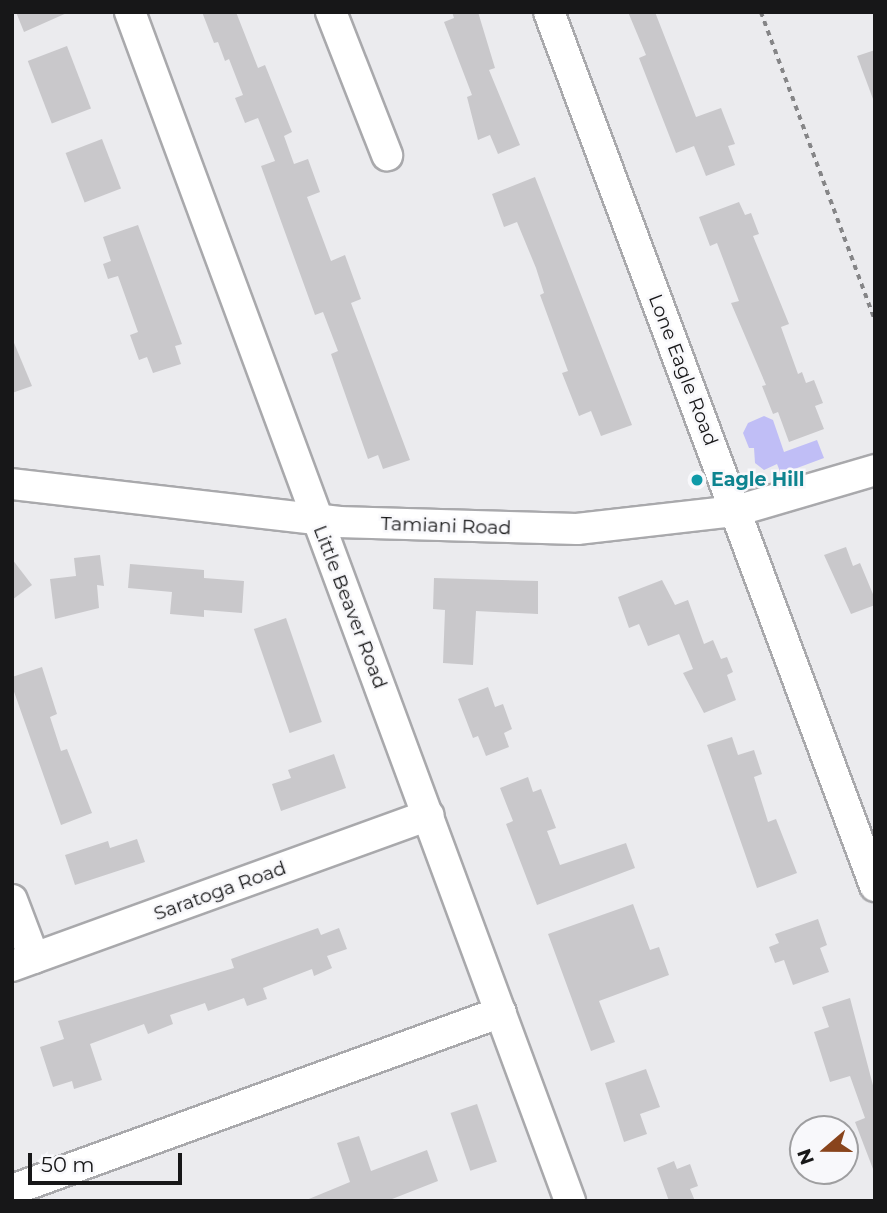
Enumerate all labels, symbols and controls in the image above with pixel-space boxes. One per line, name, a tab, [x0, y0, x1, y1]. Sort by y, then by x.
street label: Lone Eagle Road	[644, 291, 722, 449]
place label: Eagle Hill	[711, 469, 804, 491]
marker: Eagle Hill	[689, 472, 705, 488]
street label: Tamiani Road	[380, 512, 512, 540]
street label: Little Beaver Road	[308, 522, 392, 692]
street label: Saratoga Road	[151, 857, 289, 925]
north arrow	[789, 1115, 859, 1185]
scale bar	[32, 1140, 186, 1184]
text: N	[792, 1146, 819, 1168]
text: 50 m	[41, 1152, 95, 1177]

